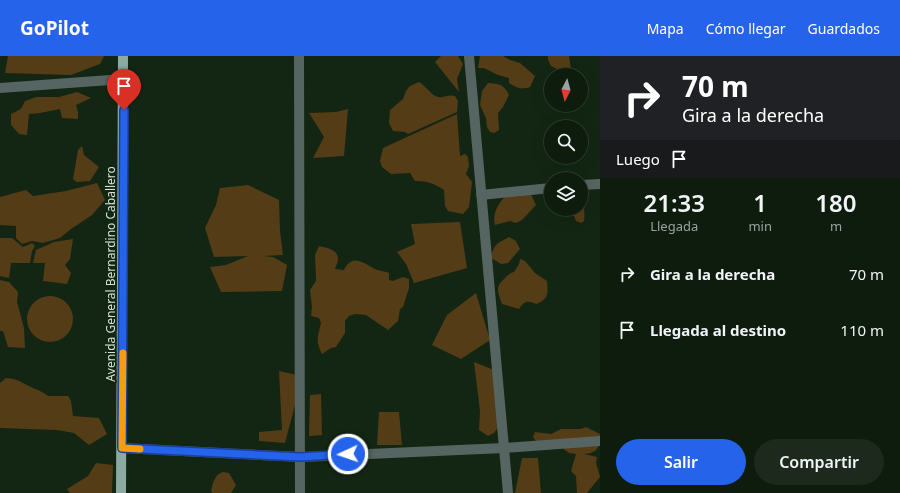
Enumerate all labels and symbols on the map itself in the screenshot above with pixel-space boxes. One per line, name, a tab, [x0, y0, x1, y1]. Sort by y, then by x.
north arrow	[544, 68, 588, 112]
pin	[107, 69, 141, 110]
street label: Avenida General Bernardino Caballero	[102, 166, 119, 382]
position arrow	[327, 433, 369, 475]

